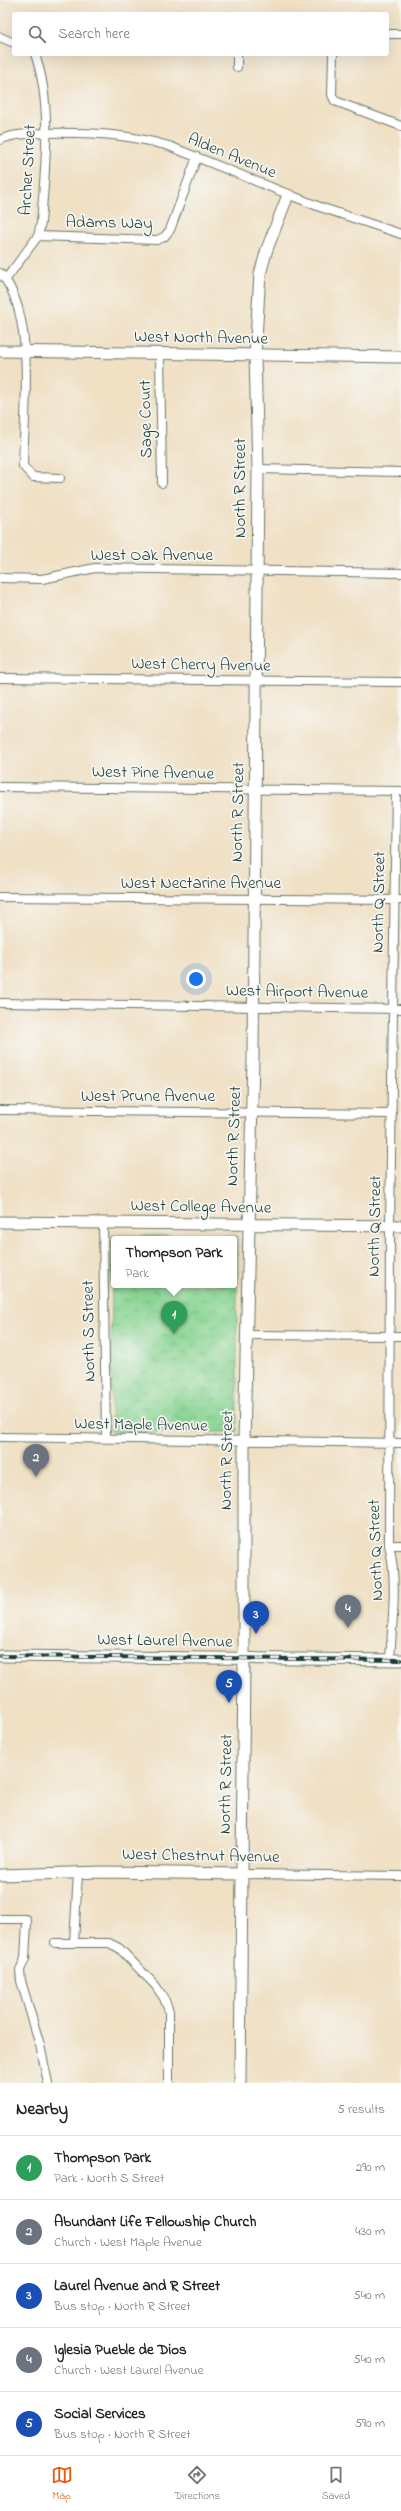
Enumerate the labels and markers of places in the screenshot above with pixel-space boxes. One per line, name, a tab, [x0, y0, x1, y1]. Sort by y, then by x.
pin: 1	[161, 1301, 187, 1334]
pin: 2	[23, 1444, 49, 1477]
pin: 4	[335, 1595, 361, 1628]
pin: 3	[243, 1601, 269, 1634]
pin: 5	[216, 1670, 242, 1703]

